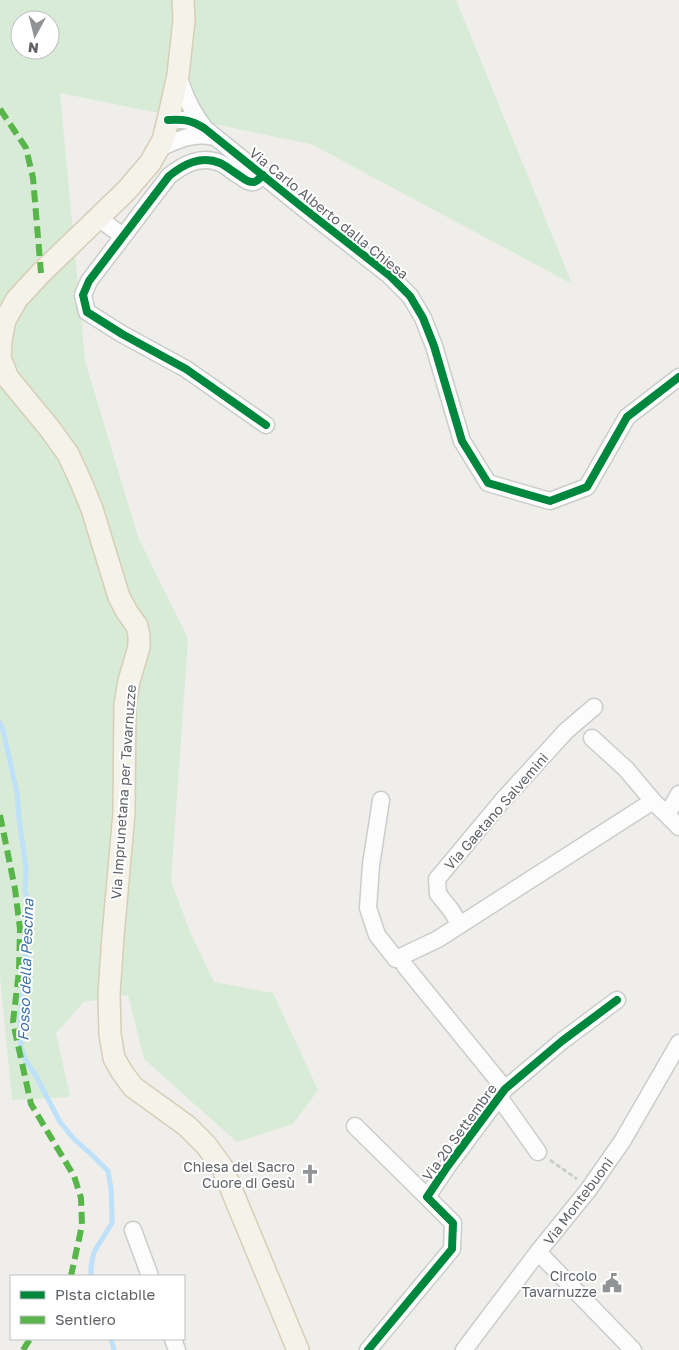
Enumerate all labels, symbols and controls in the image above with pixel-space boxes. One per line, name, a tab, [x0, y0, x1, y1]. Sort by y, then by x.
north arrow	[10, 10, 60, 60]
text: N	[27, 39, 40, 57]
street label: Via Carlo Alberto dalla Chiesa	[246, 144, 412, 282]
street label: Via Imprunetana per Tavarnuzze	[107, 684, 139, 900]
street label: Via Gaetano Salvemini	[440, 749, 552, 873]
water label: Fosso della Pescina	[14, 898, 36, 1041]
street label: Via 20 Settembre	[418, 1080, 500, 1184]
street label: Via Montebuoni	[540, 1154, 616, 1248]
place label: Chiesa del Sacro Cuore di Gesù	[183, 1158, 295, 1191]
church icon: Chiesa del Sacro Cuore di Gesù	[299, 1163, 321, 1185]
place label: Circolo Tavarnuzze	[522, 1267, 597, 1300]
public building icon: Circolo Tavarnuzze	[601, 1272, 623, 1294]
legend	[10, 1275, 185, 1340]
text: Pista ciclabile	[55, 1285, 156, 1303]
text: Sentiero	[55, 1310, 116, 1328]

